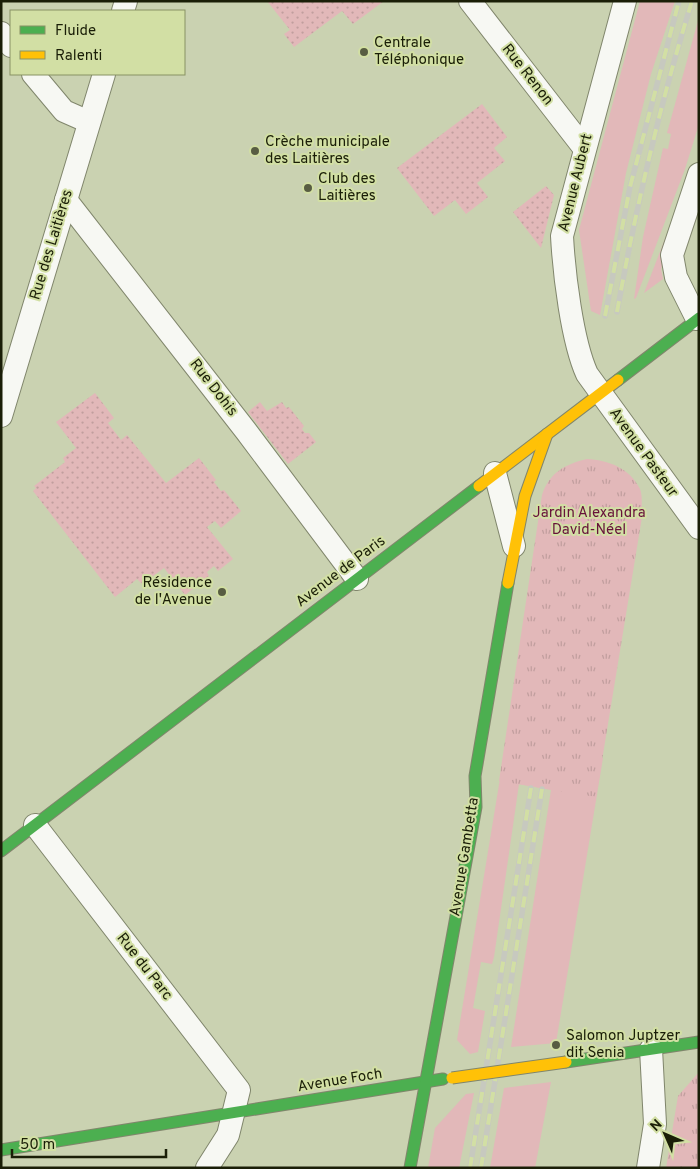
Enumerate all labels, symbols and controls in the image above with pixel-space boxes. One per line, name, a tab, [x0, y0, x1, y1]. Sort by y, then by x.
legend	[10, 10, 185, 75]
text: Fluide	[55, 22, 96, 41]
place label: Centrale Téléphonique	[374, 34, 464, 70]
street label: Rue Renon	[497, 40, 557, 110]
marker: Centrale Téléphonique	[358, 46, 370, 58]
text: Ralenti	[55, 47, 102, 66]
street label: Avenue Aubert	[555, 132, 597, 234]
place label: Crèche municipale des Laitières	[265, 133, 390, 169]
marker: Crèche municipale des Laitières	[249, 145, 261, 157]
place label: Club des Laitières	[318, 170, 376, 206]
marker: Club des Laitières	[302, 182, 314, 194]
street label: Rue des Laitières	[26, 188, 78, 302]
street label: Rue Dohis	[185, 356, 241, 420]
street label: Avenue Pasteur	[604, 405, 682, 501]
park label: Jardin Alexandra David-Néel	[532, 504, 646, 540]
street label: Avenue de Paris	[292, 532, 390, 612]
place label: Résidence de l'Avenue	[135, 574, 212, 610]
marker: Résidence de l'Avenue	[216, 586, 228, 598]
street label: Avenue Gambetta	[446, 796, 484, 918]
street label: Rue du Parc	[112, 930, 176, 1004]
place label: Salomon Juptzer dit Senia	[566, 1027, 681, 1063]
marker: Salomon Juptzer dit Senia	[550, 1039, 562, 1051]
street label: Avenue Foch	[296, 1065, 384, 1097]
north arrow	[640, 1109, 690, 1159]
text: N	[647, 1116, 666, 1135]
scale bar	[12, 1126, 166, 1158]
text: 50 m	[20, 1136, 55, 1155]

